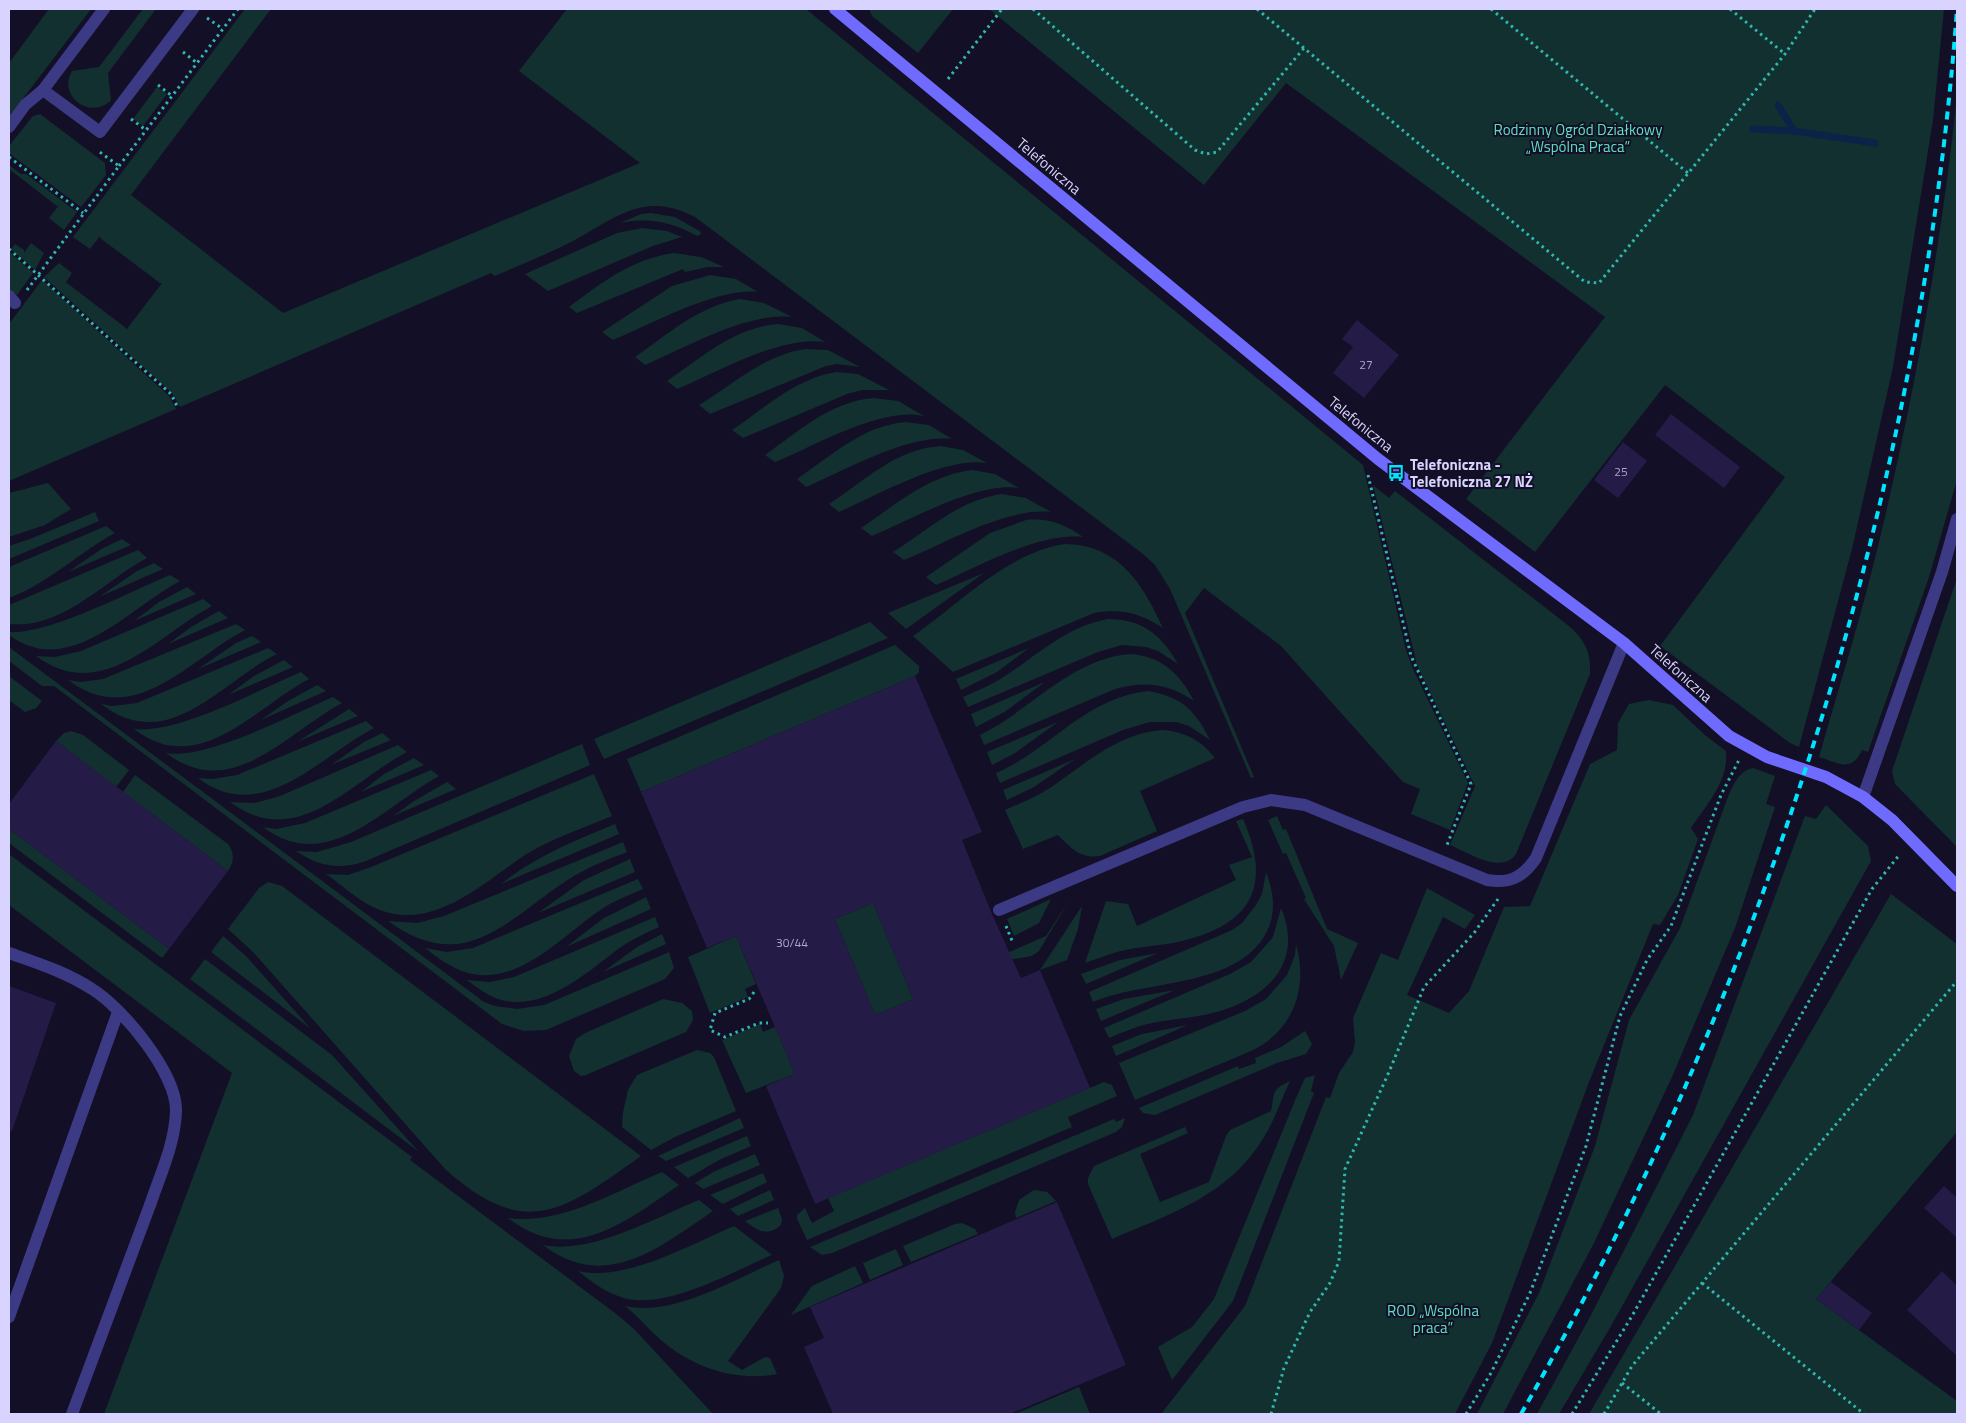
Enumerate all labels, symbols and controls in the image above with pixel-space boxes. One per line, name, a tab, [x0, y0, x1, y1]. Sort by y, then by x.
park label: Rodzinny Ogród Działkowy „Wspólna Praca”	[1494, 118, 1662, 158]
street label: Telefoniczna	[1012, 132, 1087, 200]
house number: 27	[1359, 355, 1373, 374]
street label: Telefoniczna	[1323, 390, 1399, 458]
place label: Telefoniczna - Telefoniczna 27 NŻ	[1410, 453, 1533, 493]
house number: 25	[1614, 462, 1628, 481]
bus stop icon: Telefoniczna - Telefoniczna 27 NŻ	[1386, 463, 1406, 483]
street label: Telefoniczna	[1644, 638, 1718, 708]
house number: 30/44	[776, 933, 808, 952]
park label: ROD „Wspólna praca”	[1387, 1299, 1479, 1339]

